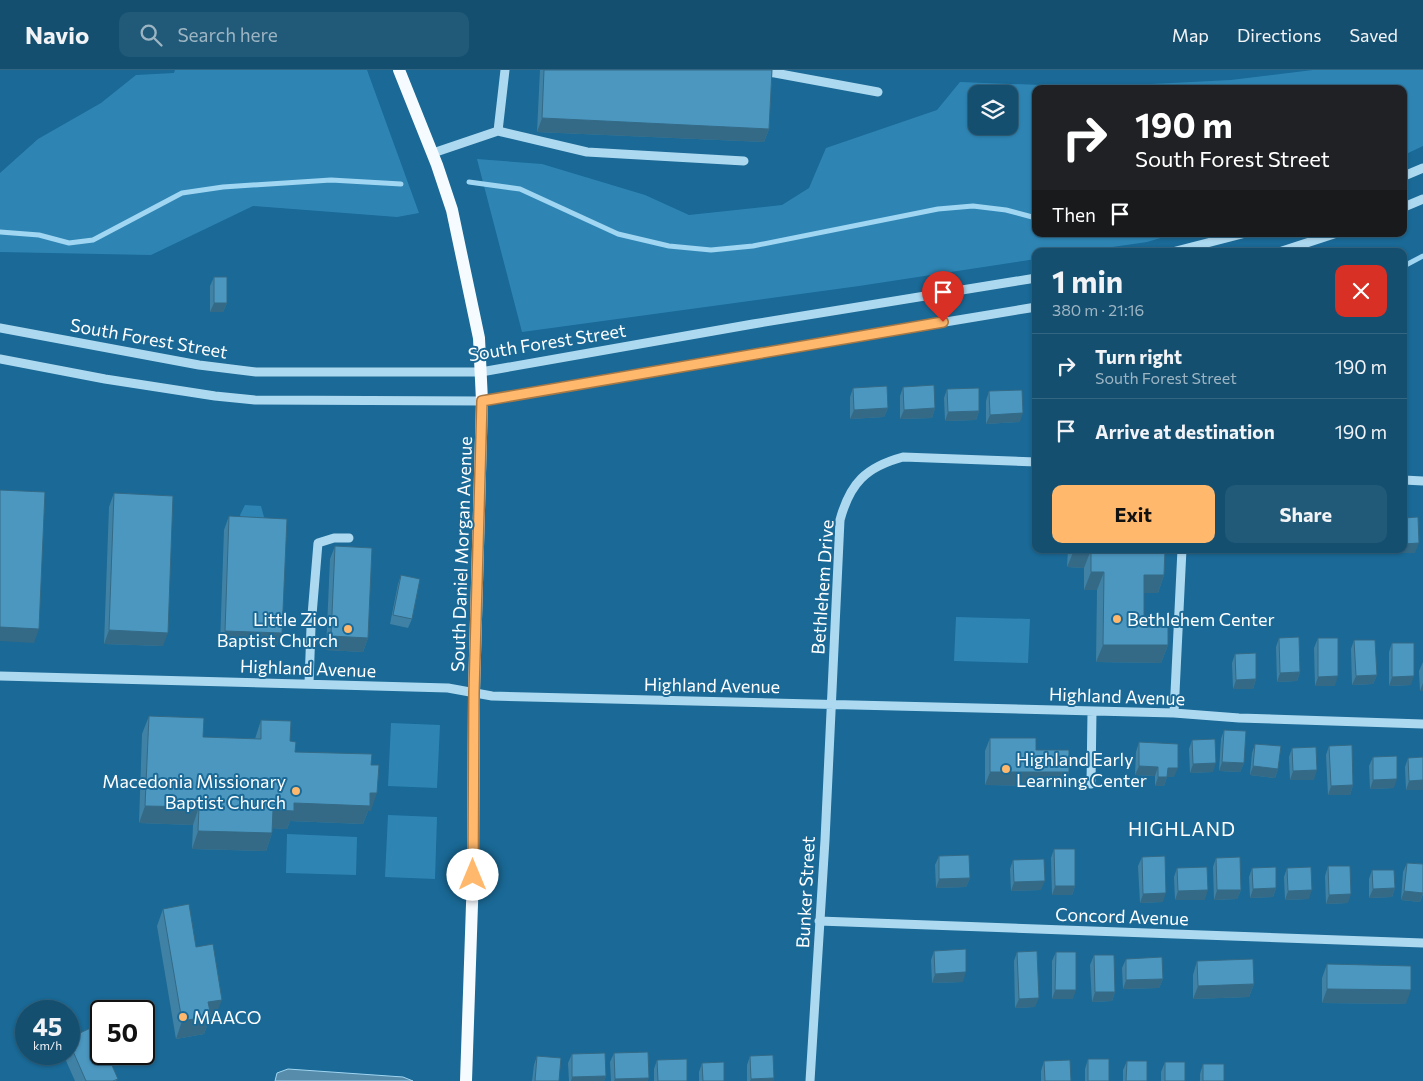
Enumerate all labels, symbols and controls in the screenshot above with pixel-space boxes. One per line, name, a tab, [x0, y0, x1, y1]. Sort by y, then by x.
search box	[119, 12, 469, 57]
text: Navio	[25, 20, 89, 49]
icon: search	[137, 21, 165, 49]
text: Search here	[177, 23, 278, 46]
text: Map	[1172, 24, 1209, 46]
text: Directions	[1237, 24, 1321, 46]
text: Saved	[1349, 24, 1398, 46]
map controls	[968, 85, 1018, 135]
button: layers	[968, 85, 1018, 135]
text: 190 m	[1135, 102, 1233, 145]
icon: right	[1052, 105, 1117, 170]
text: South Forest Street	[1135, 145, 1330, 172]
icon: arrive	[1106, 200, 1134, 228]
text: Then	[1052, 203, 1096, 226]
text: 1 min	[1052, 262, 1123, 299]
button: close	[1335, 265, 1387, 317]
pin	[922, 271, 964, 322]
icon: arrive	[929, 278, 957, 306]
text: 380 m · 21:16	[1052, 300, 1144, 319]
street label: South Forest Street	[69, 313, 229, 363]
street label: South Forest Street	[467, 319, 627, 365]
text: Turn right	[1095, 345, 1182, 368]
icon: right	[1052, 352, 1080, 380]
text: 190 m	[1335, 355, 1387, 378]
text: South Forest Street	[1095, 368, 1237, 387]
icon: arrive	[1052, 417, 1080, 445]
text: Arrive at destination	[1095, 420, 1275, 443]
text: 190 m	[1335, 420, 1387, 443]
street label: South Daniel Morgan Avenue	[446, 436, 476, 672]
button: Exit	[1052, 485, 1215, 543]
button: Share	[1225, 485, 1387, 543]
street label: Bethlehem Drive	[806, 519, 838, 655]
place label: Little Zion Baptist Church	[217, 608, 338, 651]
place label: Bethlehem Center	[1127, 608, 1275, 630]
marker: Bethlehem Center	[1111, 613, 1123, 625]
marker: Little Zion Baptist Church	[342, 623, 354, 635]
street label: Highland Avenue	[239, 655, 377, 681]
street label: Highland Avenue	[644, 673, 780, 697]
street label: Highland Avenue	[1048, 683, 1186, 709]
place label: Highland Early Learning Center	[1016, 748, 1147, 791]
marker: Highland Early Learning Center	[1000, 763, 1012, 775]
place label: Macedonia Missionary Baptist Church	[102, 770, 286, 813]
marker: Macedonia Missionary Baptist Church	[290, 785, 302, 797]
district label: HIGHLAND	[1128, 817, 1236, 840]
street label: Bunker Street	[791, 835, 819, 949]
position arrow	[446, 848, 498, 900]
street label: Concord Avenue	[1055, 903, 1189, 929]
speed limit sign: 50	[90, 1000, 155, 1065]
place label: MAACO	[193, 1006, 262, 1028]
text: 45	[33, 1011, 62, 1041]
marker: MAACO	[177, 1011, 189, 1023]
text: km/h	[33, 1038, 62, 1052]

